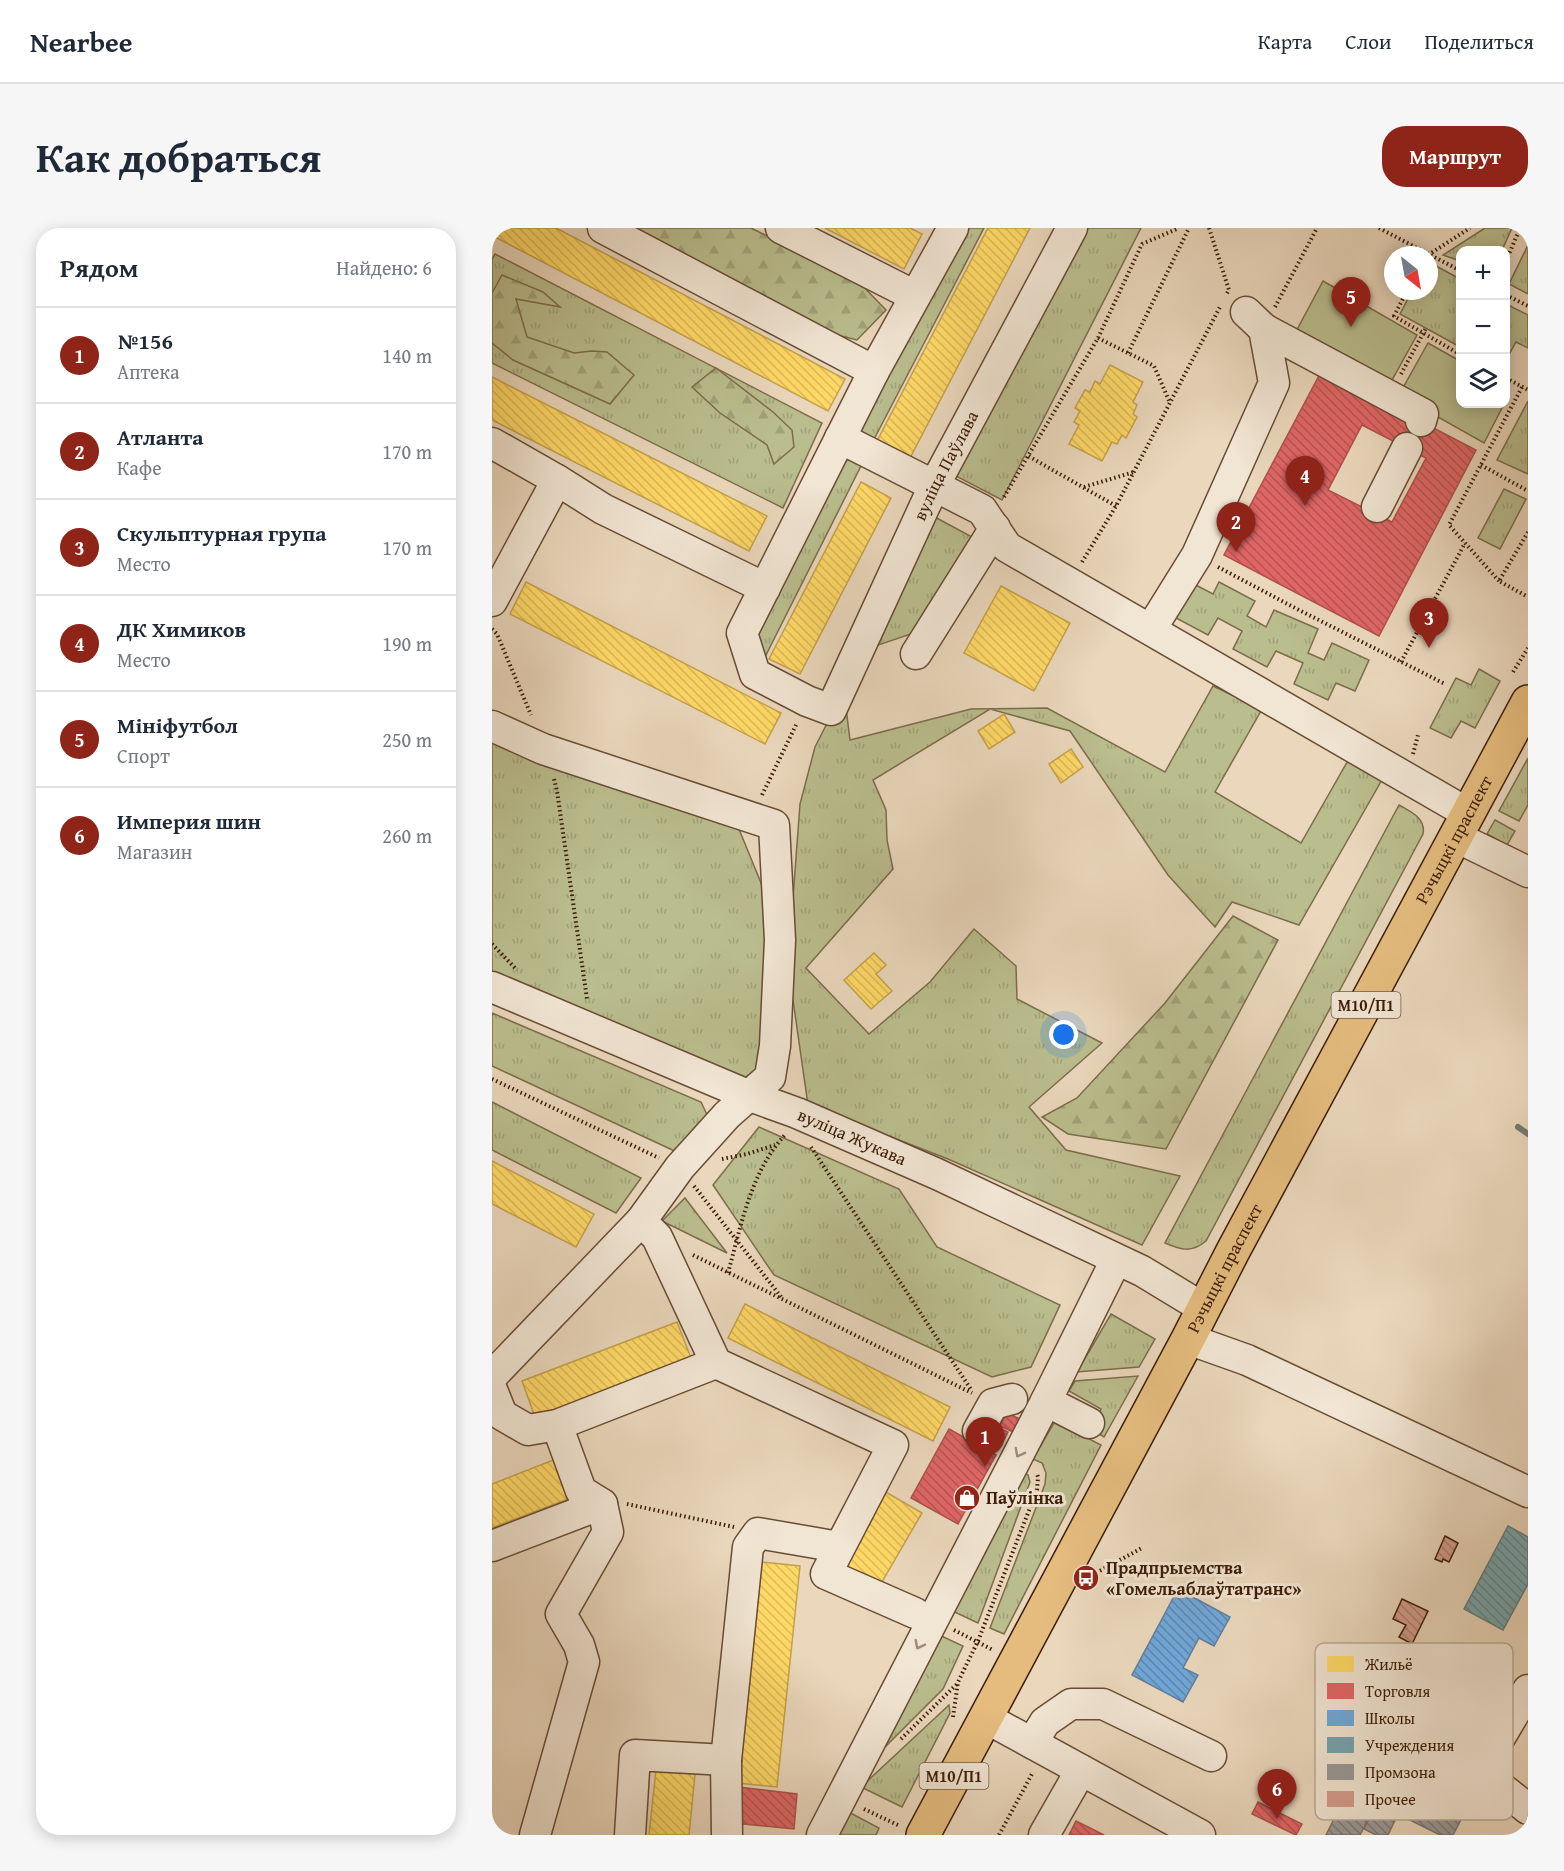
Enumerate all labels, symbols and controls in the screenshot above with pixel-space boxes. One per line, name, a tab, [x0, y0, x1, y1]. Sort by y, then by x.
text: Nearbee	[30, 21, 133, 62]
text: Карта	[1258, 26, 1312, 57]
text: Слои	[1345, 26, 1391, 57]
text: Поделиться	[1424, 26, 1534, 57]
text: Как добраться	[36, 126, 321, 187]
button: Маршрут	[1382, 126, 1528, 187]
north arrow	[1384, 246, 1438, 300]
map controls	[1456, 246, 1510, 408]
button: +	[1456, 246, 1510, 300]
text: Рядом	[60, 248, 138, 287]
text: Найдено: 6	[336, 253, 432, 282]
pin: 5	[1332, 278, 1370, 327]
button: −	[1456, 300, 1510, 354]
text: №156	[117, 325, 173, 357]
text: 1	[74, 341, 85, 370]
text: 140 m	[382, 341, 432, 370]
button: layers	[1456, 354, 1510, 408]
text: Аптека	[117, 357, 179, 386]
street label: вуліца Паўлава	[906, 405, 985, 525]
text: Атланта	[117, 421, 204, 453]
text: 2	[74, 437, 85, 466]
text: 170 m	[382, 437, 432, 466]
text: Кафе	[117, 453, 162, 482]
pin: 4	[1286, 456, 1324, 506]
pin: 2	[1216, 502, 1256, 552]
text: Скульптурная група	[117, 517, 326, 549]
text: 3	[74, 533, 85, 562]
text: 170 m	[382, 533, 432, 562]
text: Место	[117, 549, 171, 578]
pin: 3	[1410, 598, 1448, 648]
text: ДК Химиков	[117, 613, 246, 645]
text: 4	[74, 629, 85, 658]
text: 190 m	[382, 629, 432, 658]
text: Место	[117, 645, 171, 674]
text: Мініфутбол	[117, 709, 238, 741]
text: 5	[74, 725, 85, 754]
text: 250 m	[382, 725, 432, 754]
text: Спорт	[117, 741, 170, 770]
street label: Рэчыцкі праспект	[1408, 770, 1499, 909]
text: Империя шин	[117, 805, 261, 837]
text: 6	[74, 821, 85, 850]
text: 260 m	[382, 821, 432, 850]
text: Магазин	[117, 837, 192, 866]
road number: М10/П1	[1332, 992, 1400, 1018]
your location	[1049, 1020, 1078, 1049]
street label: вуліца Жукава	[793, 1101, 911, 1172]
street label: Рэчыцкі праспект	[1179, 1198, 1269, 1337]
pin: 1	[966, 1418, 1004, 1467]
one-way arrow	[1015, 1447, 1026, 1457]
shop icon: Паўлінка	[952, 1483, 982, 1513]
place label: Паўлінка	[986, 1484, 1064, 1511]
place label: Прадпрыемства «Гомельаблаўтатранс»	[1106, 1554, 1301, 1602]
bus stop icon: Прадпрыемства «Гомельаблаўтатранс»	[1071, 1563, 1101, 1593]
one-way arrow	[915, 1638, 927, 1649]
legend	[1315, 1643, 1513, 1820]
text: Жильё	[1364, 1652, 1413, 1676]
text: Торговля	[1365, 1679, 1430, 1703]
text: Школы	[1365, 1706, 1415, 1730]
text: Учреждения	[1365, 1733, 1454, 1757]
text: Промзона	[1365, 1760, 1436, 1784]
road number: М10/П1	[920, 1763, 988, 1789]
pin: 6	[1258, 1770, 1296, 1819]
text: Прочее	[1365, 1787, 1416, 1811]

